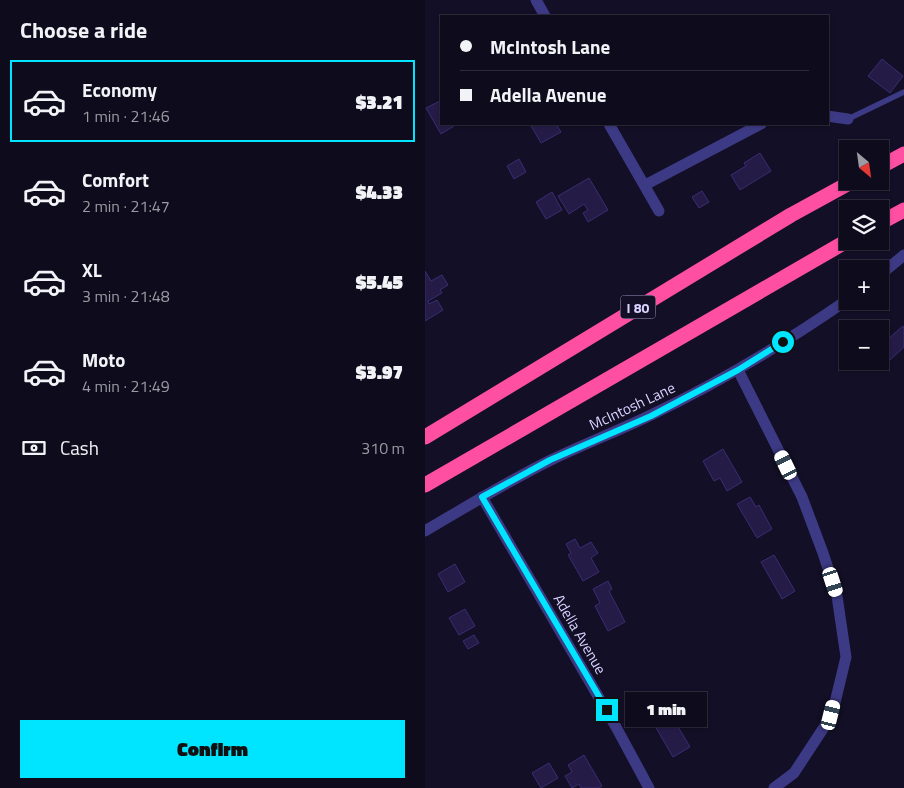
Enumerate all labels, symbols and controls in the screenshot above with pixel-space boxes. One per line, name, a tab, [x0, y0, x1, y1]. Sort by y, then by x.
text: Choose a ride	[20, 13, 147, 47]
text: McIntosh Lane	[490, 32, 610, 61]
text: Economy	[82, 75, 157, 104]
icon: car	[22, 79, 67, 124]
text: Adella Avenue	[490, 80, 607, 109]
text: $3.21	[356, 87, 403, 116]
text: 1 min · 21:46	[82, 104, 170, 128]
north arrow	[839, 140, 889, 190]
map controls	[839, 140, 889, 370]
text: Comfort	[82, 165, 149, 194]
icon: car	[22, 169, 67, 214]
text: $4.33	[356, 177, 403, 206]
text: 2 min · 21:47	[82, 194, 170, 218]
button: layers	[839, 200, 889, 250]
text: XL	[82, 255, 102, 284]
icon: car	[22, 259, 67, 304]
button: +	[839, 260, 889, 310]
text: $5.45	[356, 267, 403, 296]
text: 3 min · 21:48	[82, 284, 170, 308]
road number: I 80	[621, 296, 655, 318]
button: −	[839, 320, 889, 370]
route start	[772, 331, 794, 353]
text: Moto	[82, 345, 125, 374]
icon: car	[22, 349, 67, 394]
text: $3.97	[356, 357, 403, 386]
text: 4 min · 21:49	[82, 374, 170, 398]
street label: McIntosh Lane	[585, 376, 679, 436]
text: Cash	[60, 433, 99, 462]
icon: cash	[20, 434, 48, 462]
text: 310 m	[361, 436, 405, 460]
car	[772, 448, 799, 482]
car	[821, 565, 844, 599]
street label: Adella Avenue	[548, 590, 612, 678]
callout: 1 min	[625, 692, 707, 728]
text: 1 min	[646, 697, 686, 721]
route end	[596, 699, 618, 721]
car	[820, 699, 841, 731]
button: Confirm	[20, 720, 405, 778]

